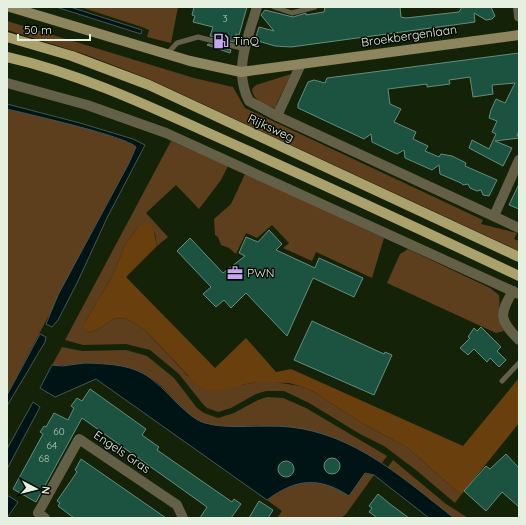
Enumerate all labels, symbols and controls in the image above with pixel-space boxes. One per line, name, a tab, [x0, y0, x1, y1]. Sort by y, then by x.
house number: 3	[222, 12, 228, 25]
scale bar	[18, 16, 90, 42]
street label: Broekbergenlaan	[360, 21, 458, 50]
text: 50 m	[24, 22, 52, 37]
fuel station icon: TinQ	[212, 32, 230, 50]
place label: TinQ	[233, 33, 260, 48]
street label: Rijksweg	[246, 110, 297, 145]
office icon: PWN	[226, 264, 244, 282]
place label: PWN	[247, 265, 275, 280]
house number: 60	[53, 425, 65, 438]
street label: Engels Gras	[91, 427, 154, 476]
house number: 64	[47, 439, 57, 452]
house number: 68	[39, 452, 49, 465]
north arrow	[16, 469, 56, 509]
text: N	[38, 485, 53, 495]

